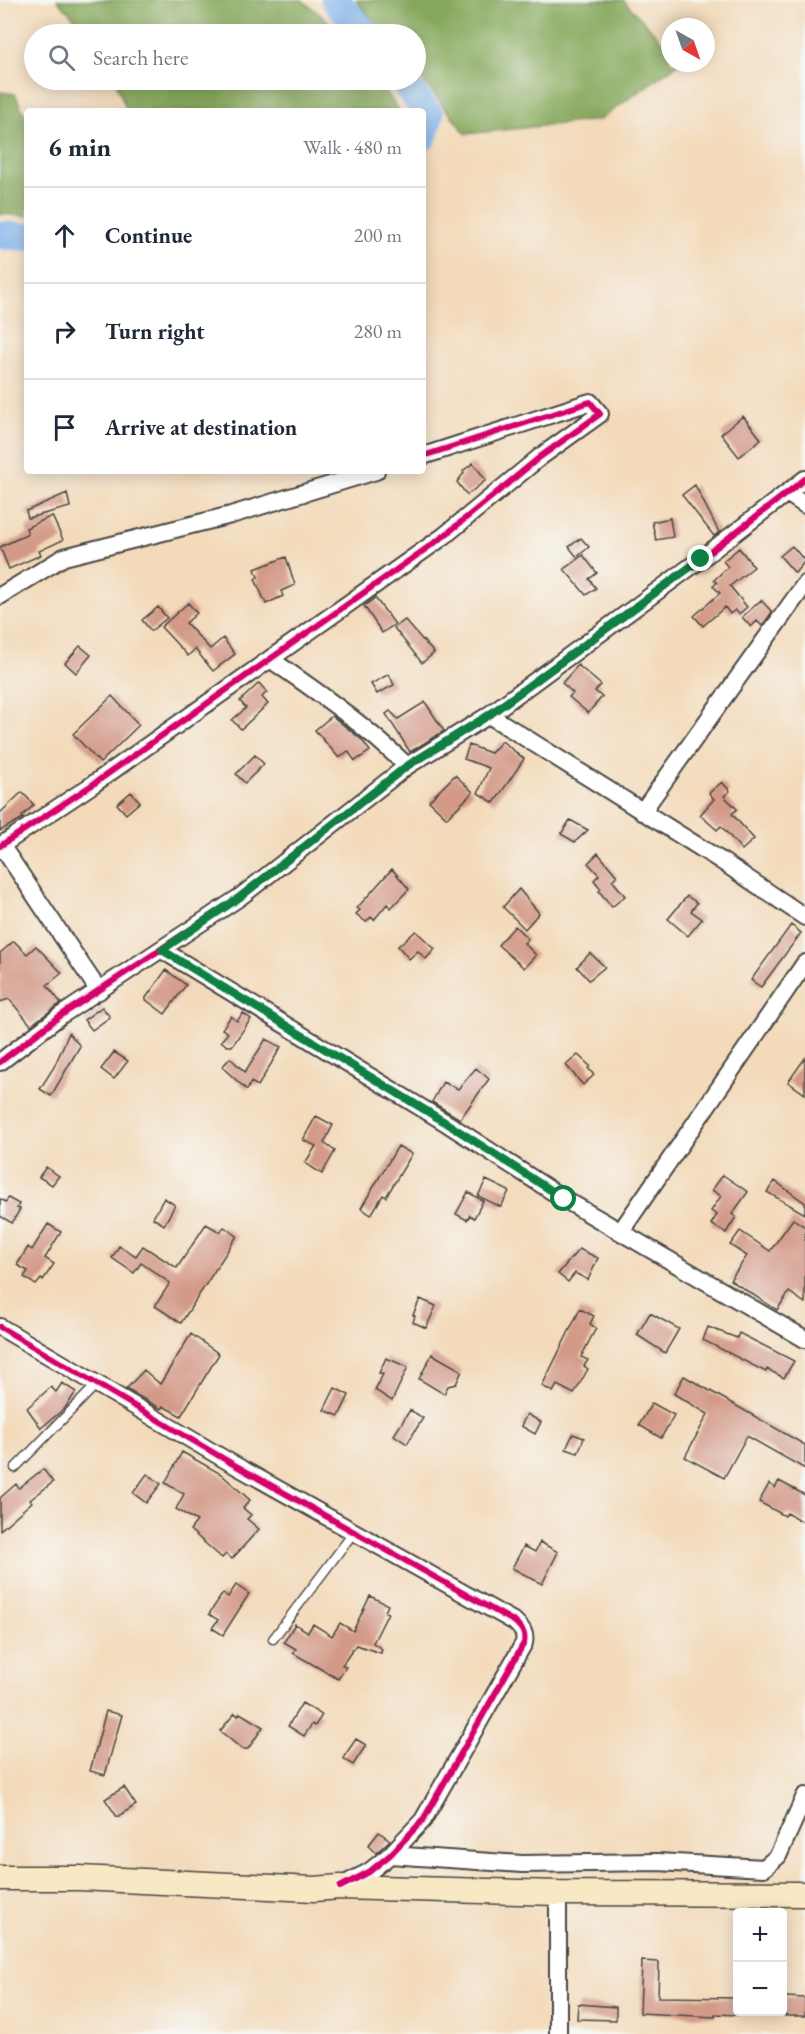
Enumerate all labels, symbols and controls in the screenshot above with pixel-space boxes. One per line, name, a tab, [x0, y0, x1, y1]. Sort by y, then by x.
north arrow	[661, 18, 715, 72]
search box	[24, 24, 426, 90]
icon: search	[45, 41, 78, 74]
text: Search here	[93, 43, 188, 72]
text: 6 min	[48, 130, 111, 164]
text: Walk · 480 m	[303, 134, 402, 160]
icon: ahead	[48, 219, 81, 252]
text: Continue	[105, 221, 192, 250]
text: 200 m	[354, 222, 402, 248]
icon: right	[48, 315, 81, 348]
text: Turn right	[105, 317, 204, 346]
text: 280 m	[354, 318, 402, 344]
icon: arrive	[48, 411, 81, 444]
text: Arrive at destination	[105, 413, 297, 442]
route end	[687, 545, 713, 571]
route start	[550, 1185, 576, 1211]
map controls	[733, 1908, 787, 2016]
button: +	[733, 1908, 787, 1962]
button: −	[733, 1962, 787, 2016]

